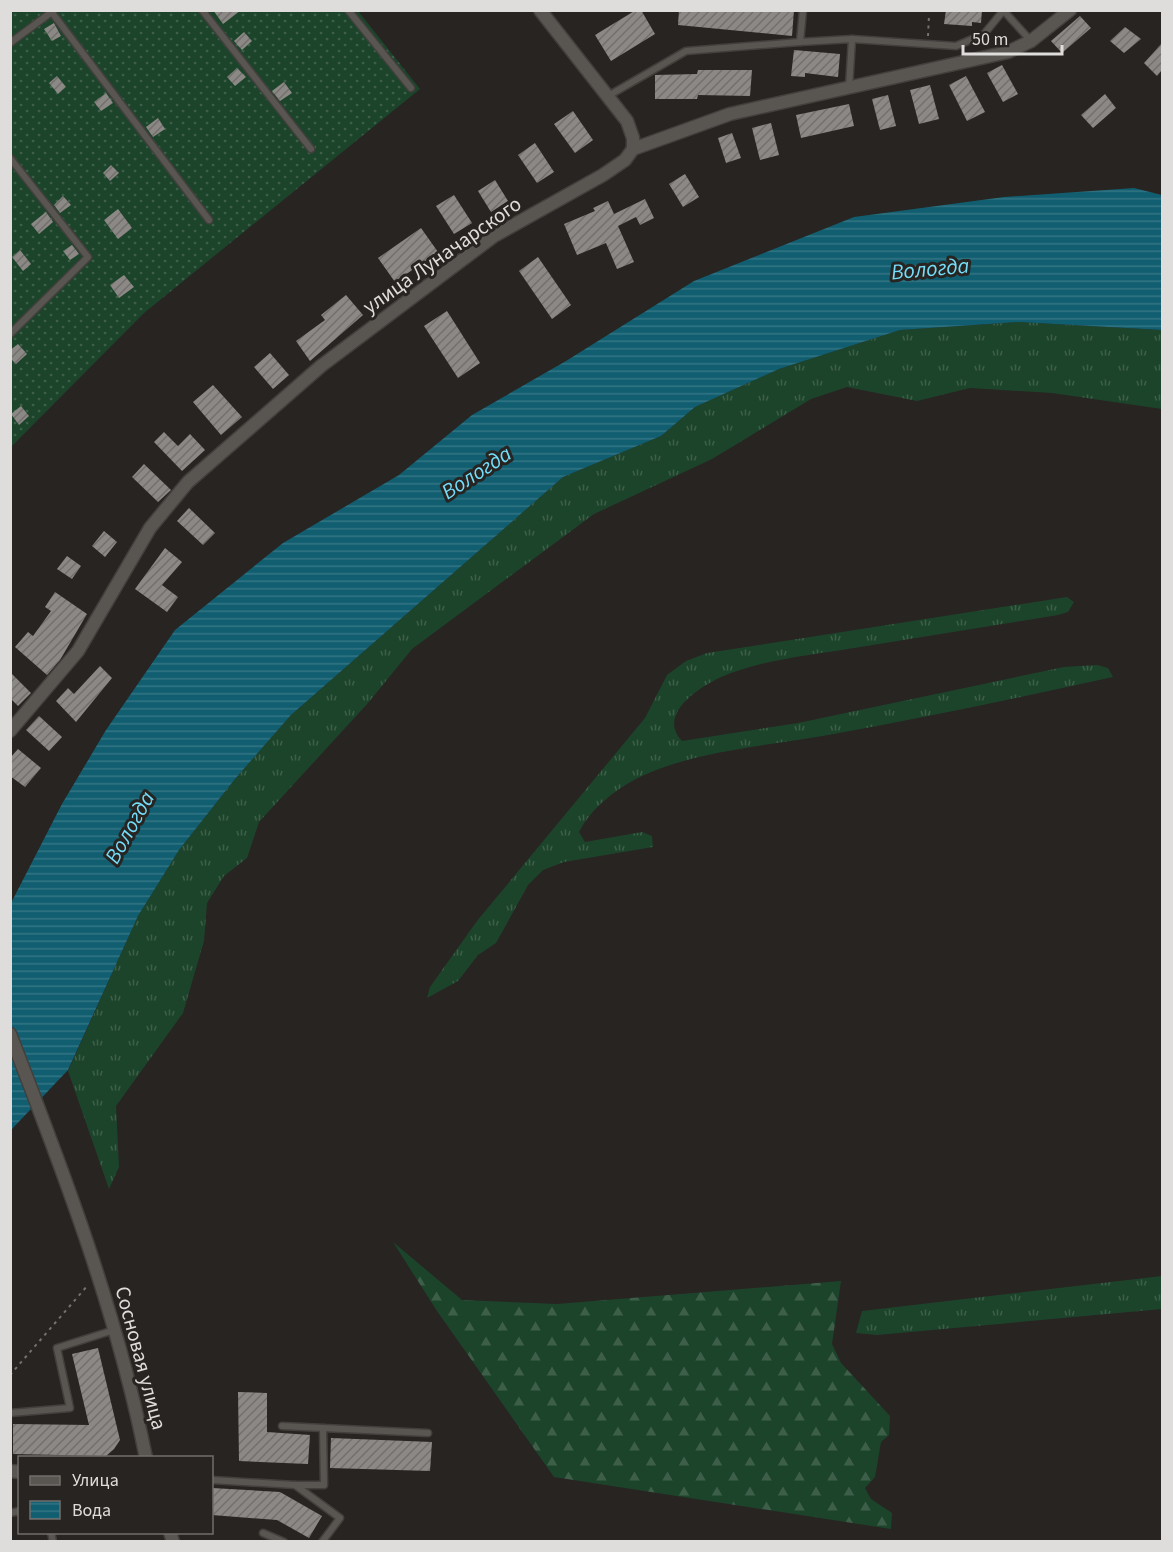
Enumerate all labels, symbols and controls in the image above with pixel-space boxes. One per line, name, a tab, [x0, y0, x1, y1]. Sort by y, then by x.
scale bar	[963, 18, 1062, 56]
text: 50 m	[972, 27, 1008, 52]
street label: улица Луначарского	[356, 189, 528, 321]
water label: Вологда	[890, 250, 971, 288]
water label: Вологда	[435, 438, 518, 508]
water label: Вологда	[97, 785, 163, 870]
street label: Сосновая улица	[107, 1283, 175, 1433]
legend	[18, 1456, 213, 1534]
text: Улица	[72, 1468, 119, 1493]
text: Вода	[72, 1498, 111, 1523]

